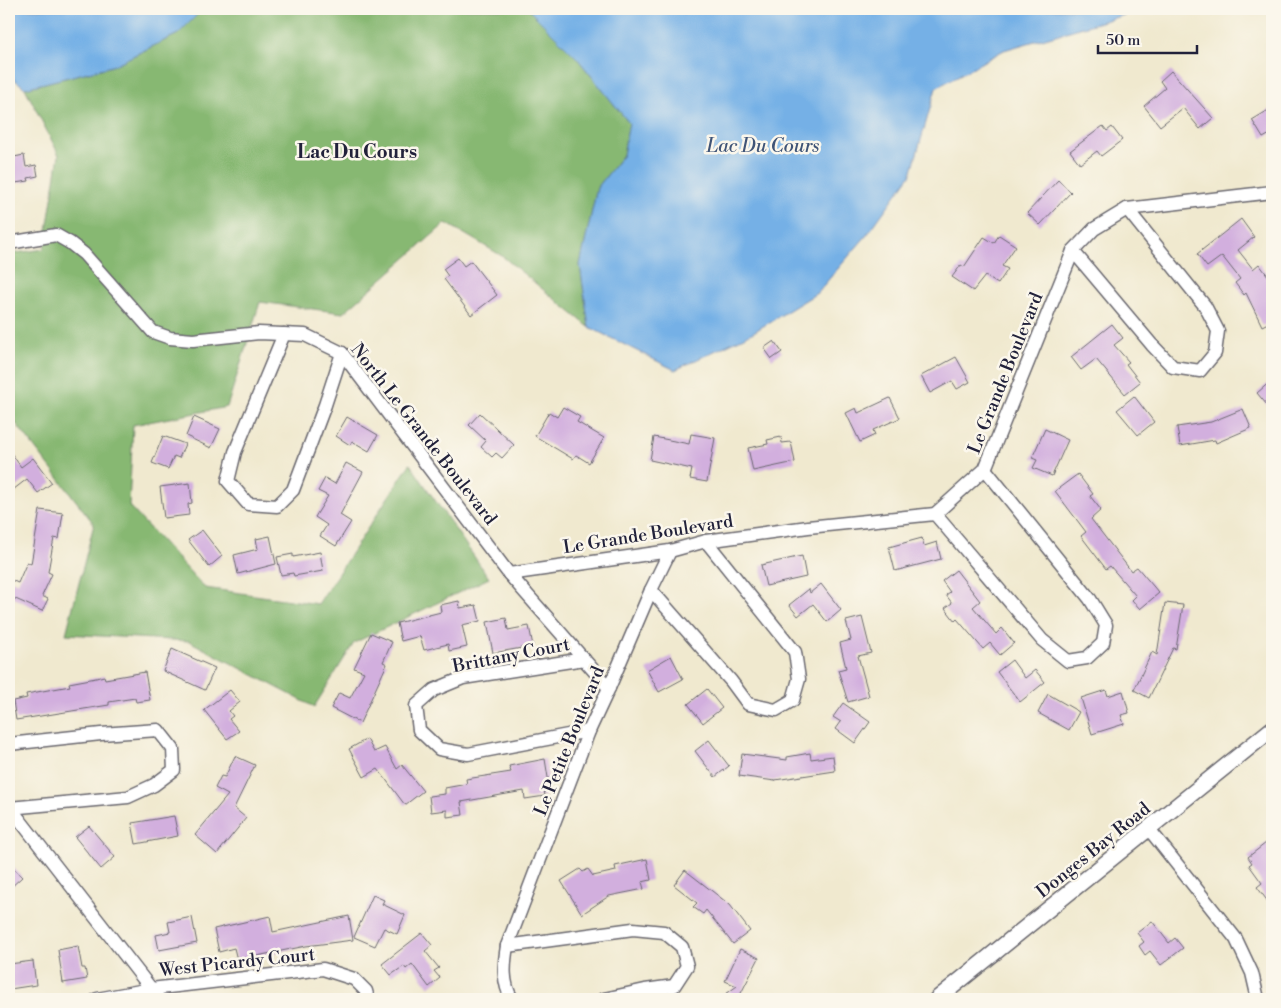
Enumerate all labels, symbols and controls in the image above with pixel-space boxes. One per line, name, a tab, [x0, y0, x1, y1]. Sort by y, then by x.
scale bar	[1098, 22, 1197, 54]
text: 50 m	[1106, 31, 1140, 50]
water label: Lac Du Cours	[706, 134, 819, 158]
district label: Lac Du Cours	[297, 140, 417, 164]
street label: Le Grande Boulevard	[963, 289, 1049, 457]
street label: North Le Grande Boulevard	[345, 339, 502, 530]
street label: Le Grande Boulevard	[561, 510, 735, 559]
street label: Brittany Court	[449, 633, 572, 678]
street label: Le Petite Boulevard	[529, 662, 610, 819]
street label: Donges Bay Road	[1032, 797, 1156, 904]
street label: West Picardy Court	[157, 943, 317, 982]

